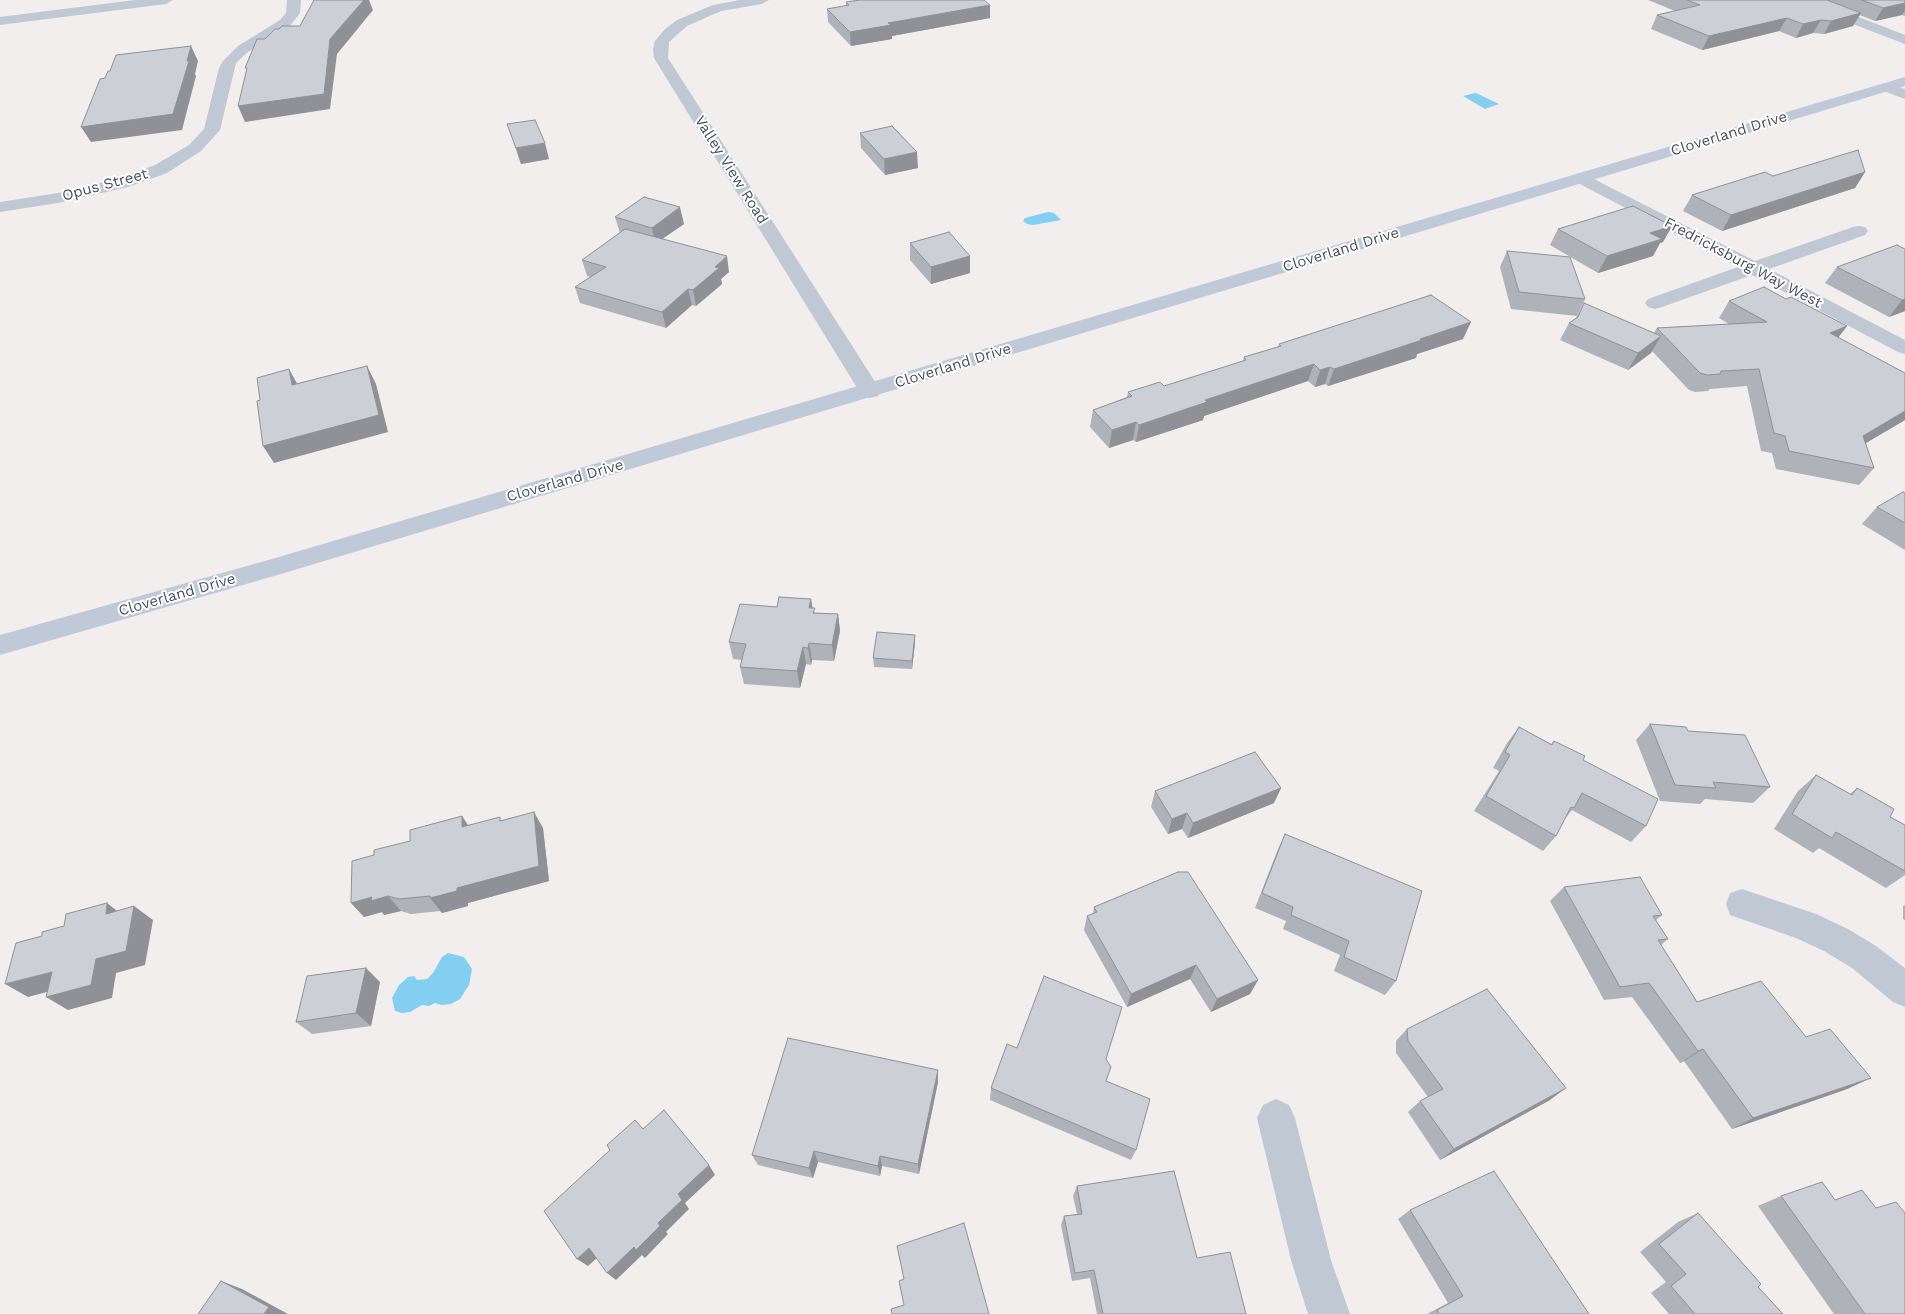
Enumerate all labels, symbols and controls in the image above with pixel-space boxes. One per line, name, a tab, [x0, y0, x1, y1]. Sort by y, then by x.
street label: Cloverland Drive	[1669, 108, 1789, 160]
street label: Valley View Road	[690, 113, 772, 227]
street label: Opus Street	[60, 165, 150, 205]
street label: Fredricksburg Way West	[1661, 214, 1825, 312]
street label: Cloverland Drive	[1281, 224, 1401, 276]
street label: Cloverland Drive	[893, 340, 1013, 392]
street label: Cloverland Drive	[505, 456, 625, 506]
street label: Cloverland Drive	[117, 570, 237, 620]

